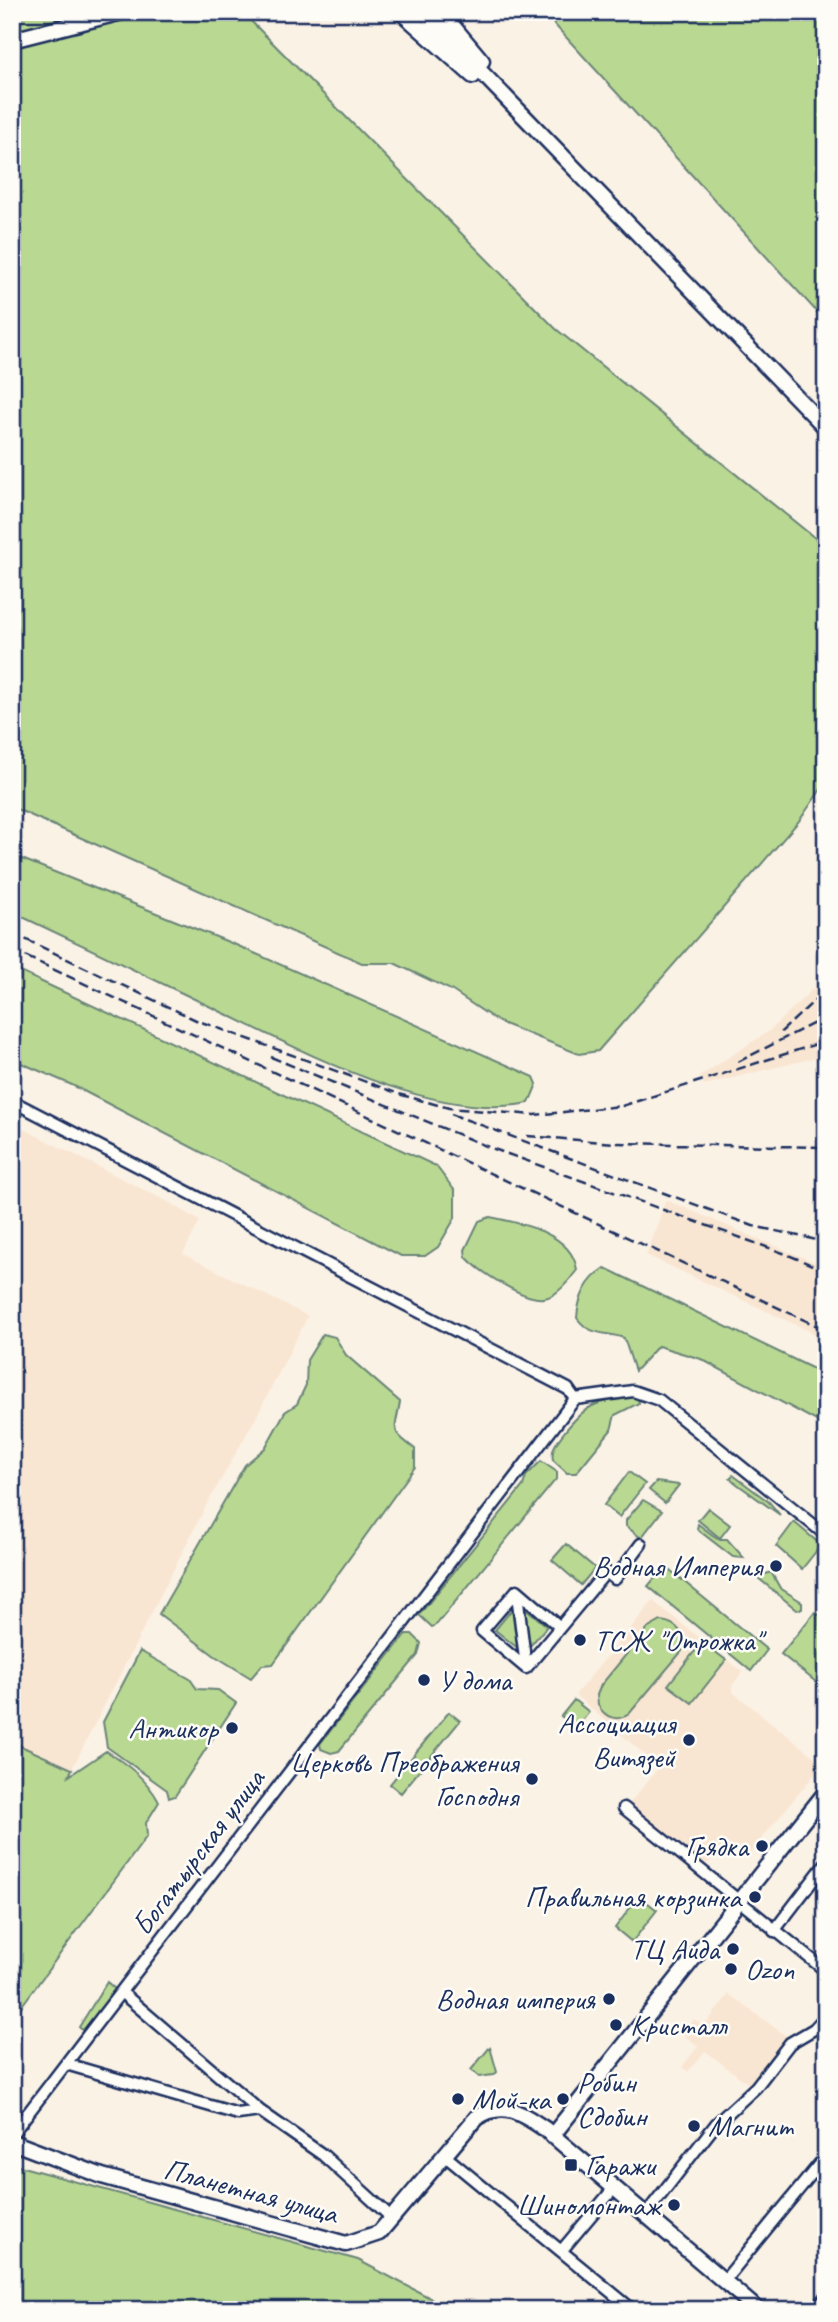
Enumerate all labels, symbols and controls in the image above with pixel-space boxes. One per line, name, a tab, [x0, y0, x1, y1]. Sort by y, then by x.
place label: Водная Империя	[593, 1547, 765, 1585]
marker: Водная Империя	[768, 1558, 784, 1574]
place label: ТСЖ "Отрожка"	[594, 1621, 767, 1659]
marker: ТСЖ "Отрожка"	[572, 1632, 588, 1648]
place label: У дома	[438, 1661, 513, 1699]
marker: У дома	[416, 1672, 432, 1688]
place label: Ассоциация Витязей	[558, 1704, 678, 1776]
place label: Антикор	[128, 1709, 220, 1747]
marker: Антикор	[224, 1720, 240, 1736]
marker: Ассоциация Витязей	[681, 1732, 697, 1748]
place label: Церковь Преображения Господня	[290, 1743, 521, 1815]
street label: Богатырская улица	[123, 1760, 274, 1943]
marker: Церковь Преображения Господня	[524, 1771, 540, 1787]
place label: Грядка	[685, 1827, 750, 1865]
marker: Грядка	[754, 1838, 770, 1854]
place label: Правильная корзинка	[525, 1878, 743, 1916]
marker: Правильная корзинка	[747, 1889, 763, 1905]
place label: ТЦ Аида	[630, 1930, 721, 1968]
marker: ТЦ Аида	[725, 1941, 741, 1957]
place label: Ozon	[745, 1950, 795, 1988]
marker: Ozon	[723, 1961, 739, 1977]
place label: Водная империя	[436, 1980, 596, 2018]
marker: Водная империя	[601, 1991, 617, 2007]
place label: Кристалл	[630, 2006, 728, 2044]
marker: Кристалл	[608, 2017, 624, 2033]
place label: Робин Сдобин	[577, 2063, 649, 2135]
place label: Мой-ка	[472, 2080, 552, 2118]
marker: Мой-ка	[450, 2091, 466, 2107]
marker: Робин Сдобин	[555, 2091, 571, 2107]
place label: Магнит	[708, 2107, 794, 2145]
marker: Магнит	[686, 2118, 702, 2134]
place label: Гаражи	[585, 2146, 657, 2184]
street label: Планетная улица	[160, 2150, 344, 2233]
marker: Гаражи	[563, 2157, 579, 2173]
place label: Шиномонтаж	[517, 2186, 663, 2224]
marker: Шиномонтаж	[666, 2197, 682, 2213]

